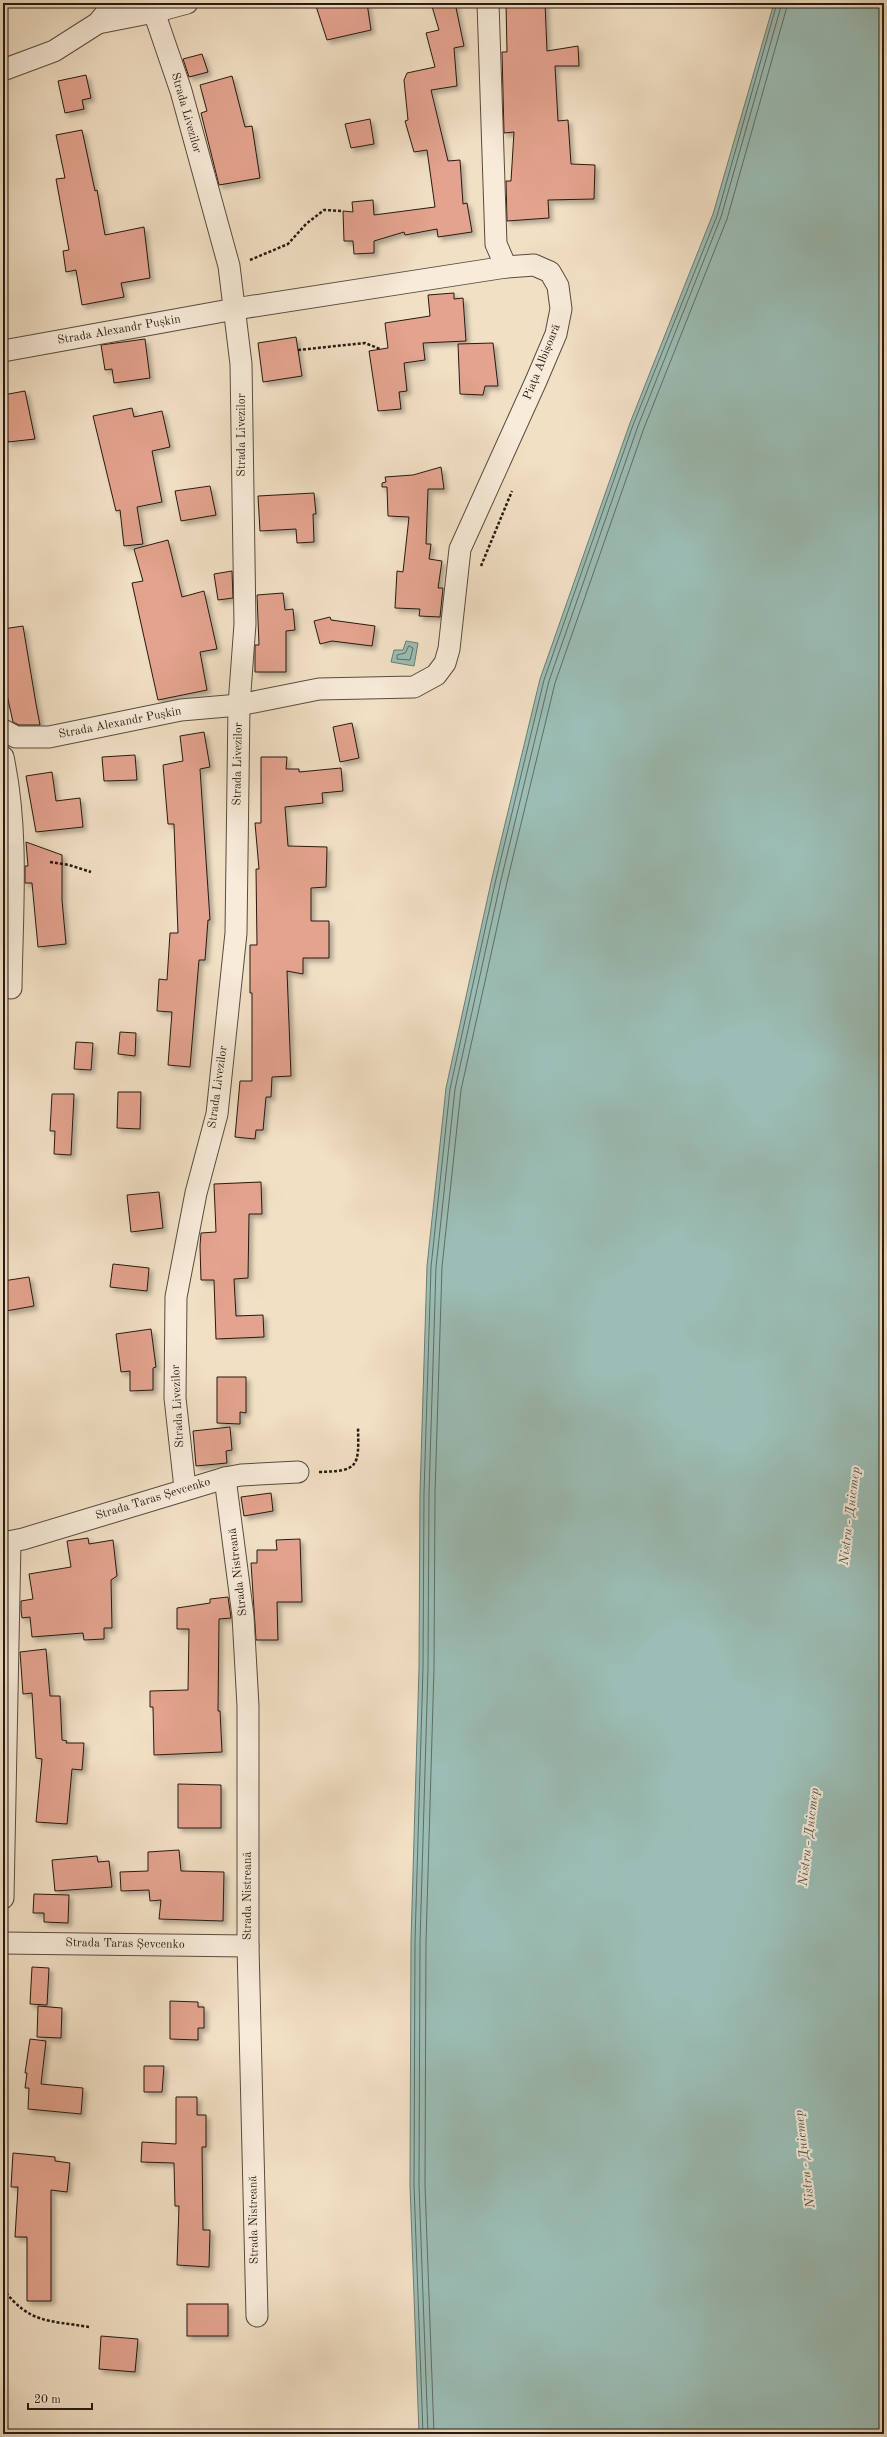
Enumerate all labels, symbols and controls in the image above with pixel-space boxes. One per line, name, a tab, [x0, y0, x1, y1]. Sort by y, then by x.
street label: Strada Livezilor	[169, 71, 203, 155]
street label: Strada Alexandr Pușkin	[56, 313, 182, 347]
street label: Piața Albișoară	[521, 322, 563, 402]
street label: Strada Livezilor	[236, 393, 248, 477]
street label: Strada Alexandr Pușkin	[58, 705, 183, 741]
street label: Strada Livezilor	[231, 722, 245, 806]
street label: Strada Livezilor	[206, 1045, 230, 1129]
street label: Strada Livezilor	[170, 1364, 186, 1448]
water label: Nistru - Дністер	[837, 1466, 862, 1567]
street label: Strada Taras Șevcenko	[94, 1476, 212, 1522]
street label: Strada Nistreană	[227, 1527, 249, 1617]
water label: Nistru - Дністер	[796, 1787, 821, 1888]
street label: Strada Nistreană	[242, 1852, 254, 1940]
street label: Strada Taras Șevcenko	[65, 1937, 185, 1951]
water label: Nistru - Дністер	[793, 2109, 818, 2210]
street label: Strada Nistreană	[247, 2175, 261, 2264]
scale bar	[28, 2385, 92, 2411]
text: 20 m	[34, 2394, 61, 2406]

